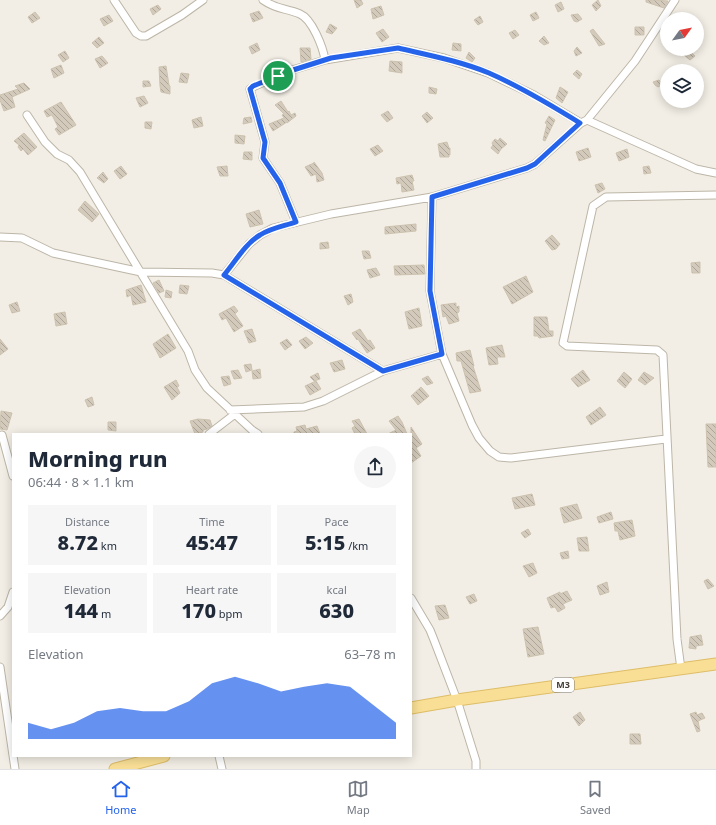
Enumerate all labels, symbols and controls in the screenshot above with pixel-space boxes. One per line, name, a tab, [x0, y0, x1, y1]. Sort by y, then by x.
north arrow	[660, 12, 704, 56]
map controls	[660, 12, 704, 108]
pin	[261, 59, 295, 93]
button: layers	[660, 64, 704, 108]
icon: arrive	[267, 65, 289, 87]
text: Morning run	[28, 443, 168, 473]
button: share	[354, 446, 396, 488]
text: 06:44 · 8 × 1.1 km	[28, 473, 134, 491]
text: Distance	[65, 514, 110, 529]
text: Time	[199, 514, 225, 529]
text: Pace	[325, 514, 349, 529]
text: 8.72	[58, 529, 98, 556]
text: 45:47	[186, 529, 238, 556]
text: 5:15	[305, 529, 345, 556]
text: km	[98, 538, 117, 553]
text: /km	[345, 538, 368, 553]
text: Elevation	[64, 582, 111, 597]
text: Heart rate	[186, 582, 238, 597]
text: kcal	[327, 582, 347, 597]
text: 144	[63, 597, 98, 624]
text: 170	[181, 597, 216, 624]
text: 630	[319, 597, 354, 624]
text: m	[98, 606, 111, 621]
text: bpm	[216, 606, 243, 621]
text: Elevation	[28, 645, 84, 663]
text: 63–78 m	[344, 645, 396, 663]
road number: M3	[552, 678, 574, 692]
tab: Home	[105, 778, 136, 817]
tab: Map	[347, 778, 370, 817]
tab: Saved	[580, 778, 611, 817]

